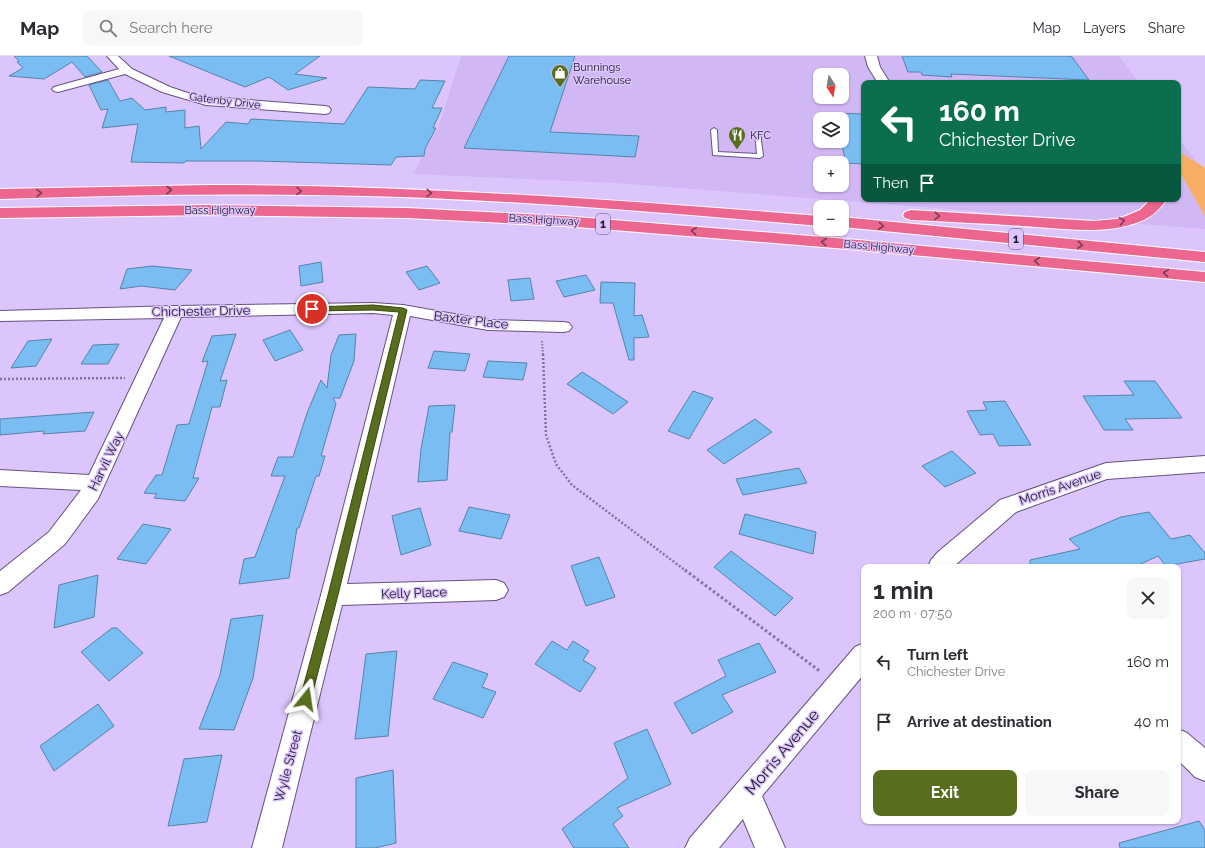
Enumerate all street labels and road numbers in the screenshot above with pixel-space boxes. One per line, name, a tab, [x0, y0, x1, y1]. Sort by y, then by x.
street label: Gatenby Drive	[189, 90, 262, 112]
street label: Bass Highway	[185, 204, 255, 217]
street label: Bass Highway	[508, 212, 580, 228]
road number: 1	[596, 214, 610, 234]
road number: 1	[1009, 229, 1023, 249]
street label: Bass Highway	[843, 237, 915, 257]
street label: Chichester Drive	[152, 303, 251, 319]
street label: Baxter Place	[433, 308, 510, 332]
street label: Harvil Way	[85, 429, 127, 493]
street label: Morris Avenue	[1017, 466, 1103, 508]
street label: Kelly Place	[381, 584, 448, 602]
street label: Morris Avenue	[741, 705, 823, 799]
street label: Wylie Street	[271, 728, 305, 804]

